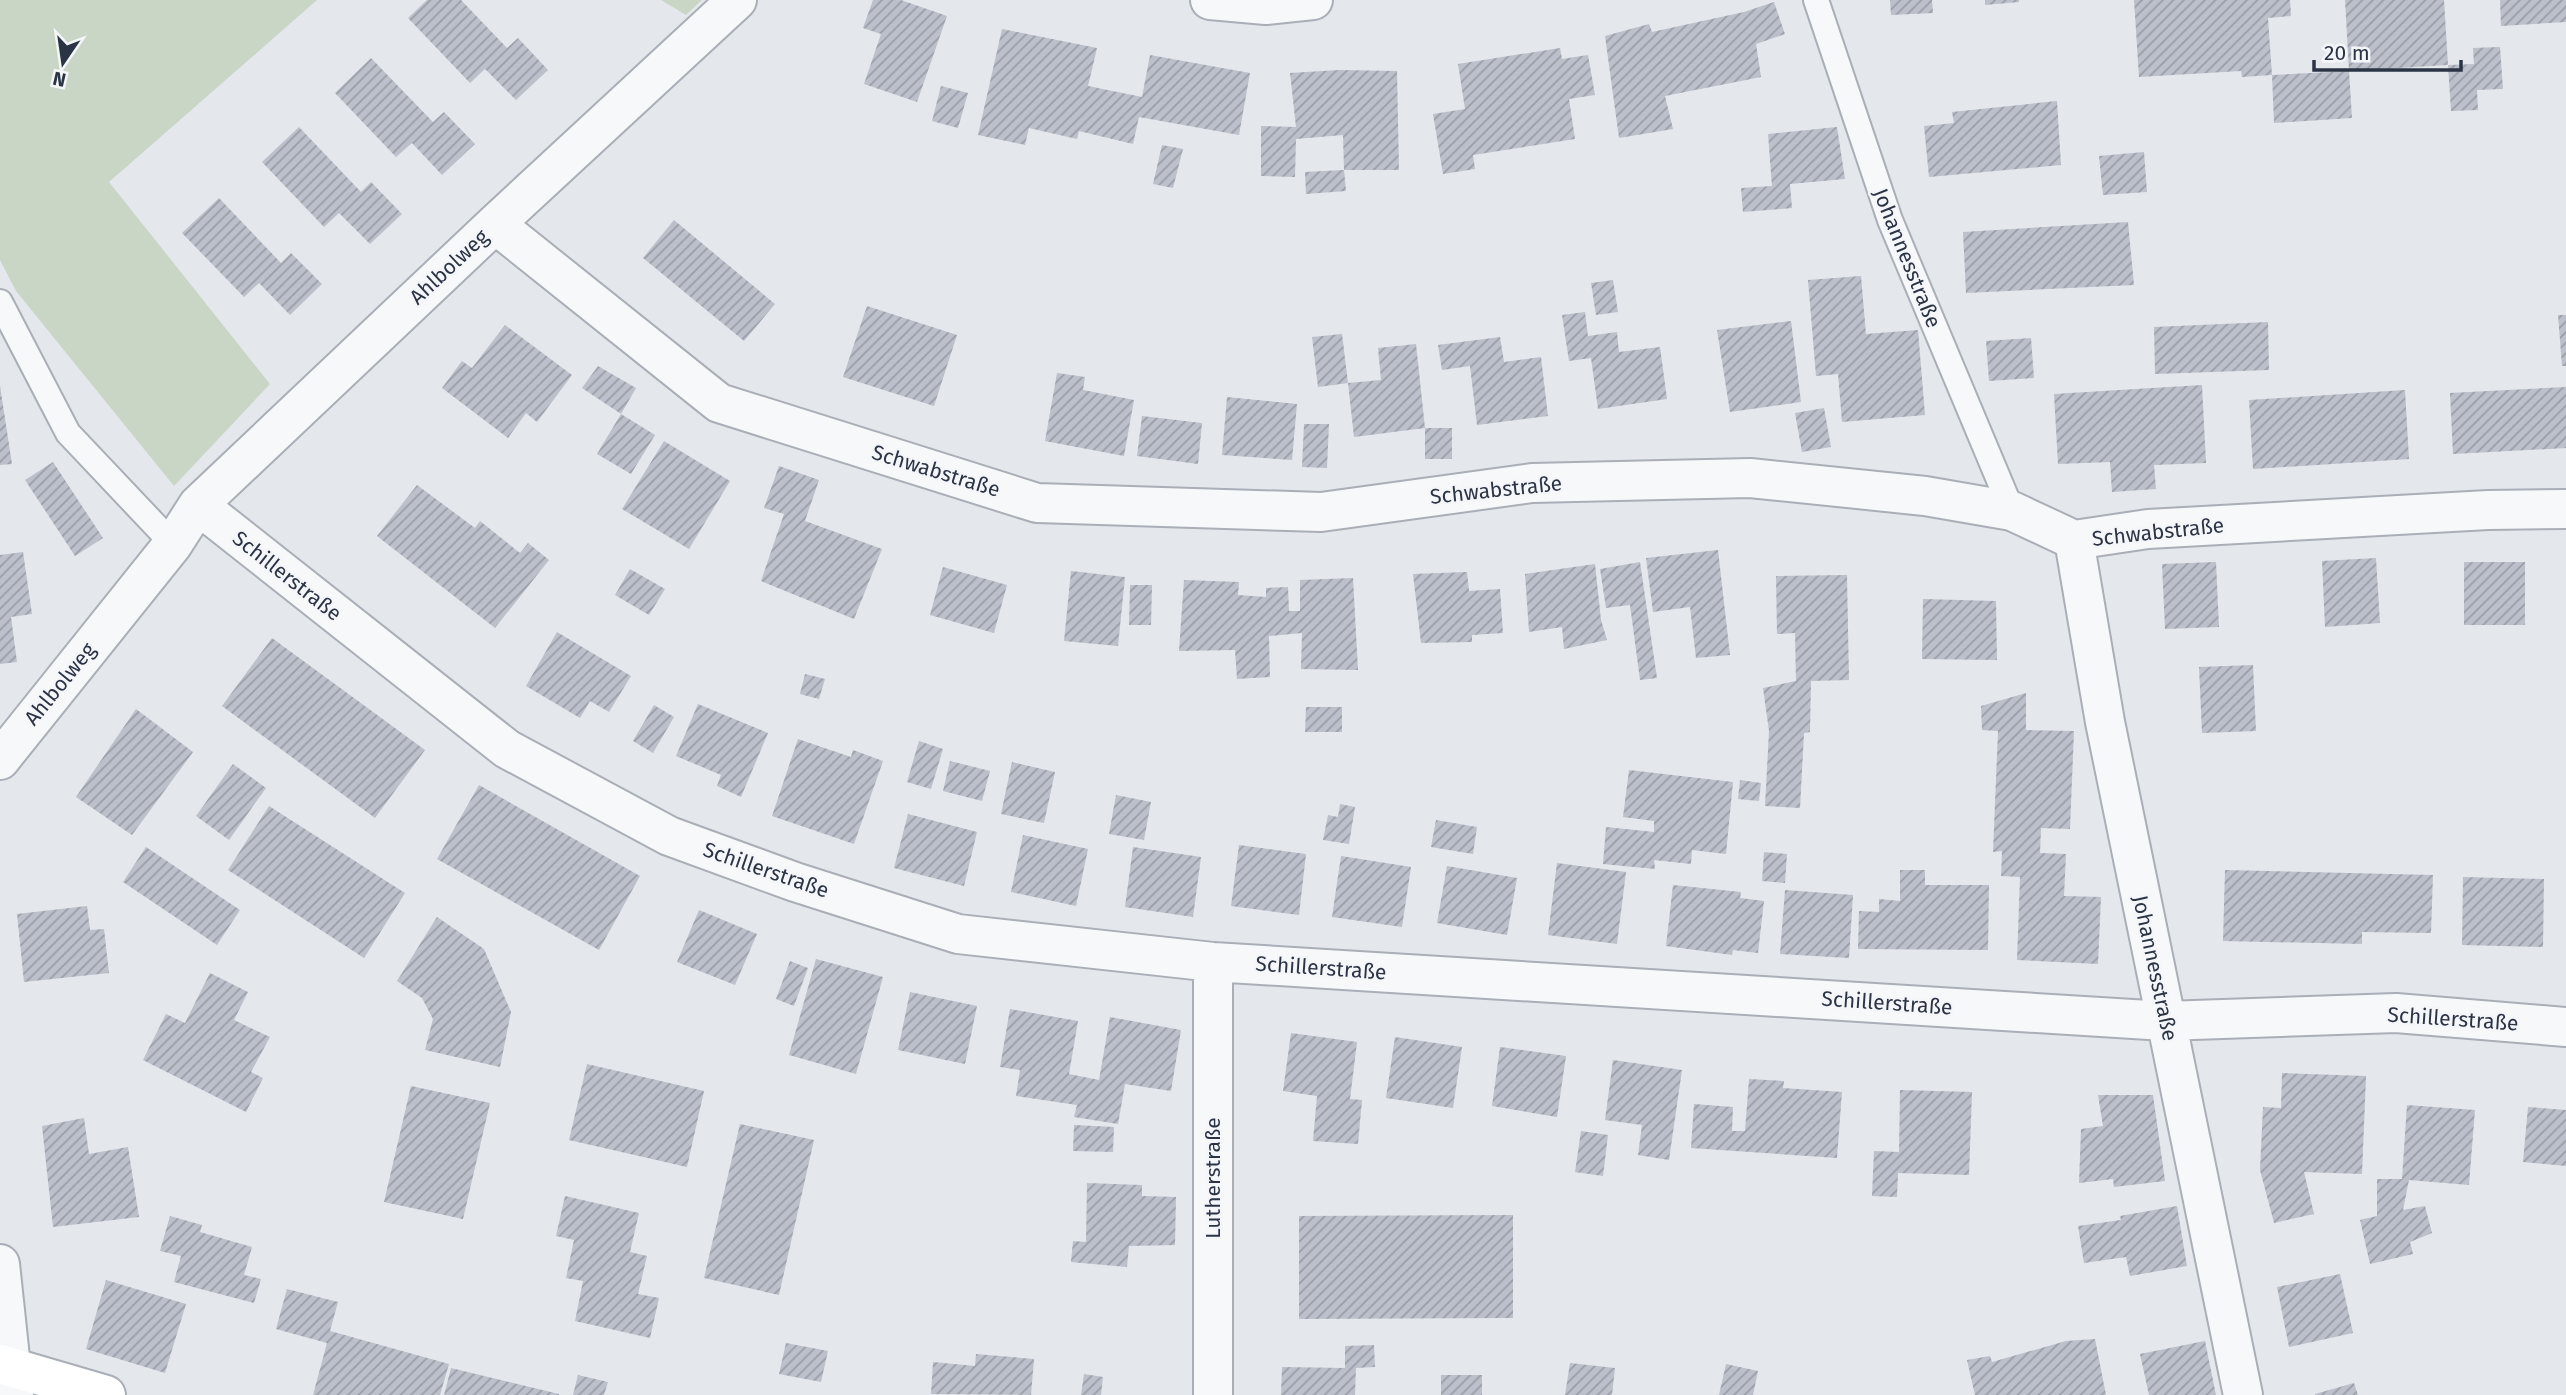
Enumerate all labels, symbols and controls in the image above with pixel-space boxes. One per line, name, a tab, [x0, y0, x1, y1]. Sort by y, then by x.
north arrow	[28, 28, 98, 98]
scale bar	[2314, 28, 2461, 72]
text: 20 m	[2324, 40, 2370, 66]
text: N	[51, 66, 68, 92]
street label: Johannesstraße	[1867, 184, 1947, 332]
street label: Ahlbolweg	[404, 224, 494, 310]
street label: Schwabstraße	[869, 439, 1003, 503]
street label: Schwabstraße	[1429, 470, 1563, 510]
street label: Schwabstraße	[2091, 512, 2225, 552]
street label: Schillerstraße	[227, 525, 347, 627]
street label: Ahlbolweg	[19, 637, 101, 731]
street label: Schillerstraße	[700, 836, 832, 904]
street label: Johannesstraße	[2127, 893, 2183, 1043]
street label: Schillerstraße	[1255, 950, 1387, 986]
street label: Schillerstraße	[1821, 985, 1953, 1021]
street label: Schillerstraße	[2387, 1001, 2519, 1037]
street label: Lutherstraße	[1200, 1117, 1226, 1239]

